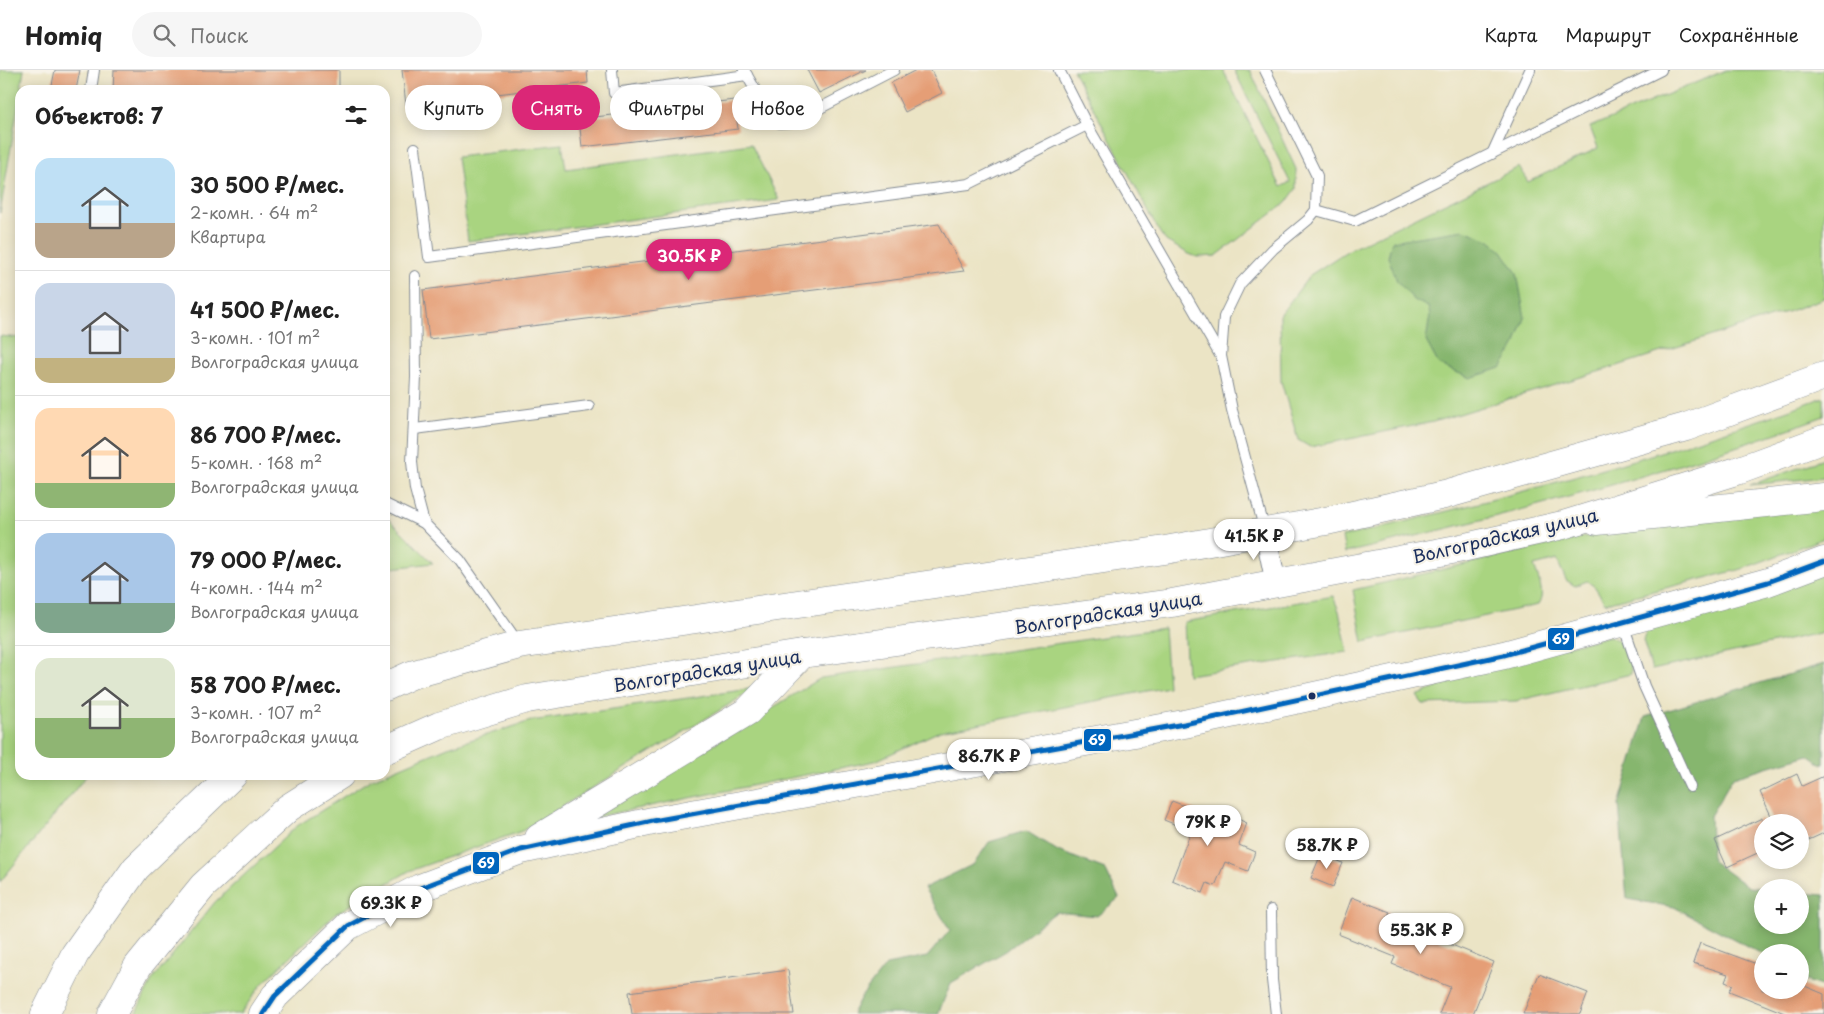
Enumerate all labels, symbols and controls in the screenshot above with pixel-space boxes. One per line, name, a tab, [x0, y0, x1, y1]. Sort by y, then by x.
search box	[132, 12, 482, 57]
text: Homiq	[25, 17, 102, 53]
icon: search	[150, 21, 178, 49]
text: Поиск	[190, 21, 248, 49]
text: Карта	[1485, 21, 1537, 48]
text: Маршрут	[1565, 21, 1651, 48]
text: Сохранённые	[1679, 21, 1799, 48]
chip: Купить	[405, 85, 502, 130]
chip: Снять	[512, 85, 600, 130]
chip: Фильтры	[610, 85, 722, 130]
chip: Новое	[732, 85, 823, 130]
text: Объектов: 7	[35, 99, 163, 131]
icon: filters	[342, 101, 370, 129]
text: 30 500 ₽/мес.	[190, 168, 344, 200]
icon: home	[75, 178, 135, 238]
text: 2-комн. · 64 m²	[190, 200, 318, 224]
text: Квартира	[190, 224, 265, 248]
pin: 30.5K ₽	[643, 238, 735, 281]
text: 30.5K ₽	[657, 243, 721, 267]
text: 41 500 ₽/мес.	[190, 293, 340, 325]
icon: home	[75, 303, 135, 363]
text: 3-комн. · 101 m²	[190, 325, 320, 349]
text: Волгоградская улица	[190, 349, 359, 373]
text: 86 700 ₽/мес.	[190, 418, 341, 450]
icon: home	[75, 428, 135, 488]
text: 5-комн. · 168 m²	[190, 450, 322, 474]
text: Волгоградская улица	[190, 474, 359, 498]
street label: Волгоградская улица	[1410, 500, 1601, 569]
pin: 41.5K ₽	[1208, 518, 1300, 561]
text: 41.5K ₽	[1224, 523, 1284, 547]
text: 79 000 ₽/мес.	[190, 543, 342, 575]
icon: home	[75, 553, 135, 613]
text: 4-комн. · 144 m²	[190, 575, 323, 599]
street label: Волгоградская улица	[1012, 584, 1204, 640]
text: Волгоградская улица	[190, 599, 359, 623]
line badge: 69	[1547, 627, 1575, 651]
text: 69	[1552, 628, 1570, 649]
street label: Волгоградская улица	[611, 642, 803, 698]
text: 58 700 ₽/мес.	[190, 668, 341, 700]
icon: home	[75, 678, 135, 738]
unlabelled marker	[1307, 691, 1317, 701]
text: 3-комн. · 107 m²	[190, 700, 322, 724]
text: Волгоградская улица	[190, 724, 359, 748]
line badge: 69	[1083, 728, 1112, 752]
text: 69	[1088, 729, 1106, 750]
pin: 86.7K ₽	[943, 738, 1035, 781]
text: 86.7K ₽	[958, 743, 1020, 767]
pin: 79K ₽	[1173, 804, 1243, 847]
text: 79K ₽	[1185, 809, 1231, 833]
map controls	[1754, 814, 1809, 999]
button: layers	[1754, 814, 1809, 869]
pin: 58.7K ₽	[1281, 828, 1373, 870]
text: 58.7K ₽	[1296, 832, 1358, 856]
line badge: 69	[472, 851, 500, 875]
text: 69	[477, 852, 495, 873]
button: +	[1754, 879, 1809, 934]
pin: 69.3K ₽	[345, 886, 437, 928]
text: 69.3K ₽	[360, 890, 422, 914]
pin: 55.3K ₽	[1375, 912, 1467, 955]
text: 55.3K ₽	[1390, 917, 1452, 941]
button: −	[1754, 944, 1809, 999]

